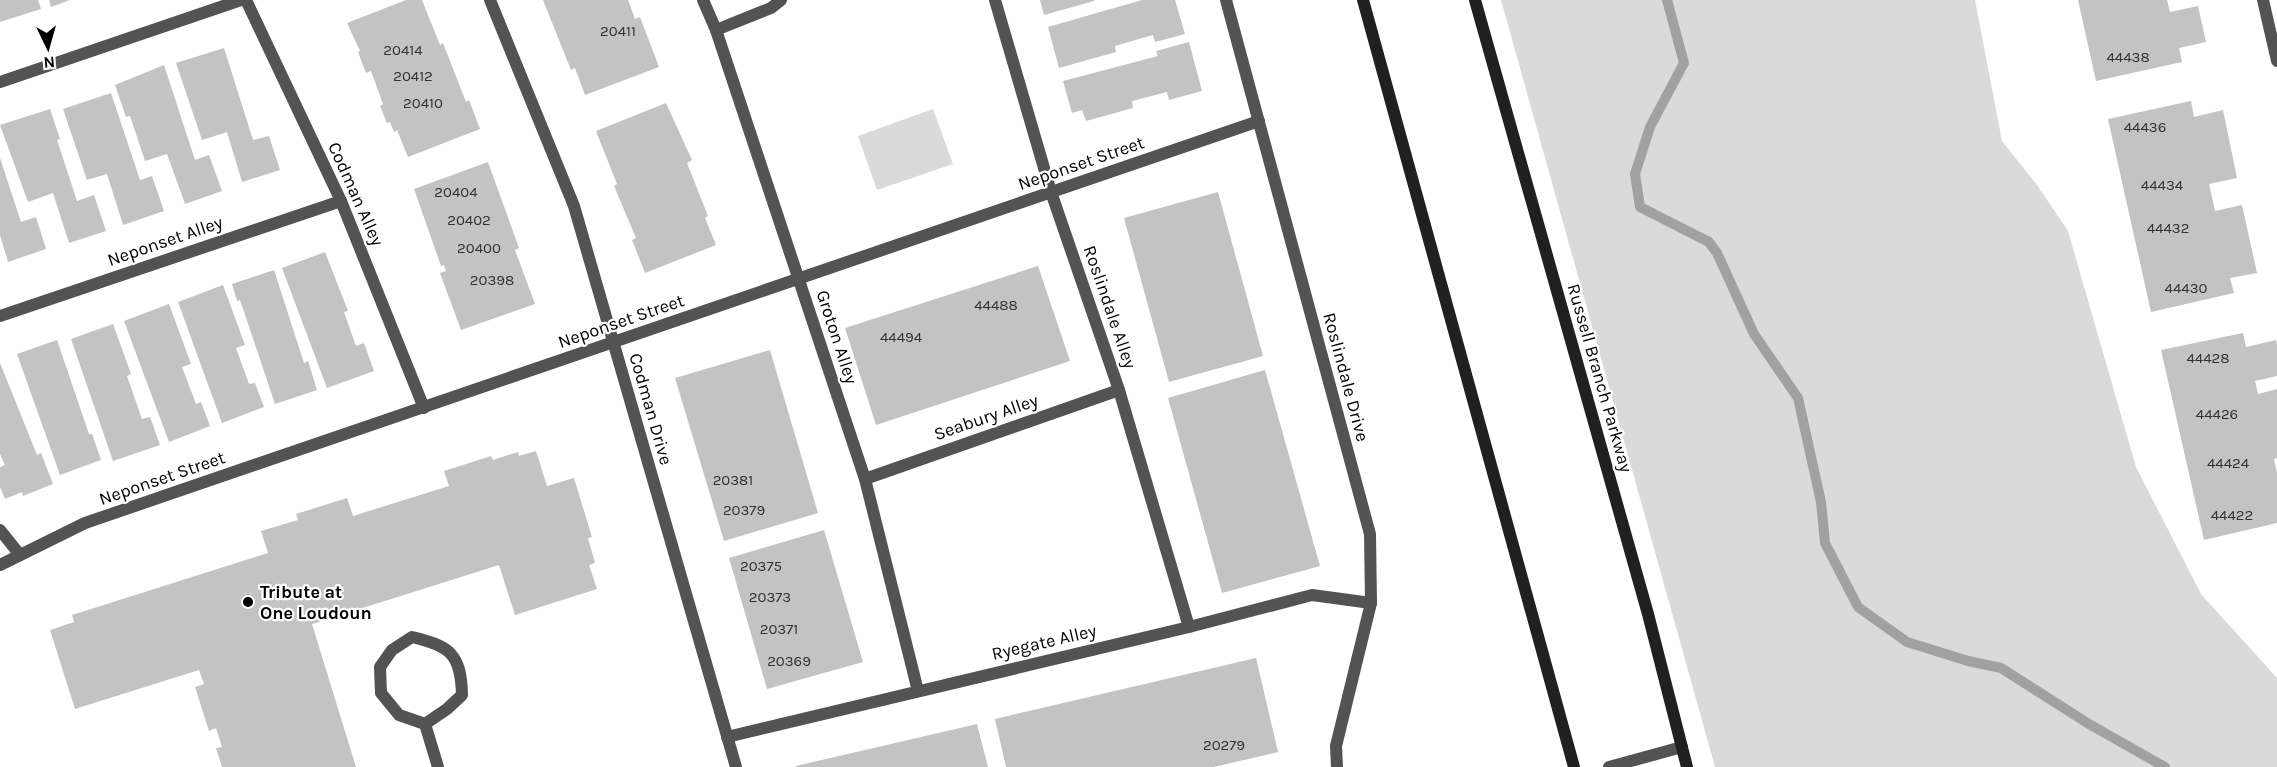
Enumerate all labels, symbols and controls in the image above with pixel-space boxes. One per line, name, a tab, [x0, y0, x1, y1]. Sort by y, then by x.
north arrow	[18, 18, 78, 78]
house number: 20411	[600, 22, 636, 40]
house number: 20414	[383, 41, 423, 59]
house number: 44438	[2106, 48, 2150, 66]
text: N	[43, 52, 56, 72]
house number: 20412	[393, 67, 433, 85]
house number: 20410	[403, 94, 443, 112]
house number: 44436	[2124, 118, 2166, 136]
street label: Neponset Street	[1015, 131, 1147, 195]
street label: Codman Alley	[323, 139, 389, 250]
house number: 44434	[2141, 176, 2184, 194]
house number: 20404	[434, 183, 478, 201]
street label: Neponset Alley	[104, 211, 226, 271]
house number: 20402	[447, 211, 491, 229]
house number: 44432	[2147, 219, 2189, 237]
house number: 20400	[457, 239, 501, 257]
street label: Roslindale Alley	[1079, 243, 1142, 372]
house number: 20398	[470, 271, 514, 289]
house number: 44430	[2165, 279, 2208, 297]
street label: Russell Branch Parkway	[1563, 281, 1638, 475]
street label: Groton Alley	[811, 287, 863, 387]
street label: Neponset Street	[555, 289, 687, 353]
house number: 44488	[974, 296, 1018, 314]
street label: Roslindale Drive	[1318, 310, 1374, 444]
house number: 44494	[880, 328, 923, 346]
house number: 44428	[2186, 349, 2230, 367]
street label: Codman Drive	[625, 350, 677, 468]
street label: Seabury Alley	[931, 389, 1042, 445]
house number: 44426	[2196, 405, 2238, 423]
street label: Neponset Street	[96, 446, 228, 510]
house number: 44424	[2207, 454, 2250, 472]
house number: 20381	[713, 471, 753, 489]
house number: 20379	[723, 501, 765, 519]
house number: 44422	[2211, 506, 2253, 524]
house number: 20375	[740, 557, 782, 575]
place label: Tribute at One Loudoun	[260, 581, 372, 624]
house number: 20373	[749, 588, 791, 606]
marker: Tribute at One Loudoun	[241, 595, 255, 609]
street label: Ryegate Alley	[989, 619, 1099, 665]
house number: 20371	[760, 620, 798, 638]
house number: 20369	[767, 652, 811, 670]
house number: 20279	[1203, 736, 1245, 754]

